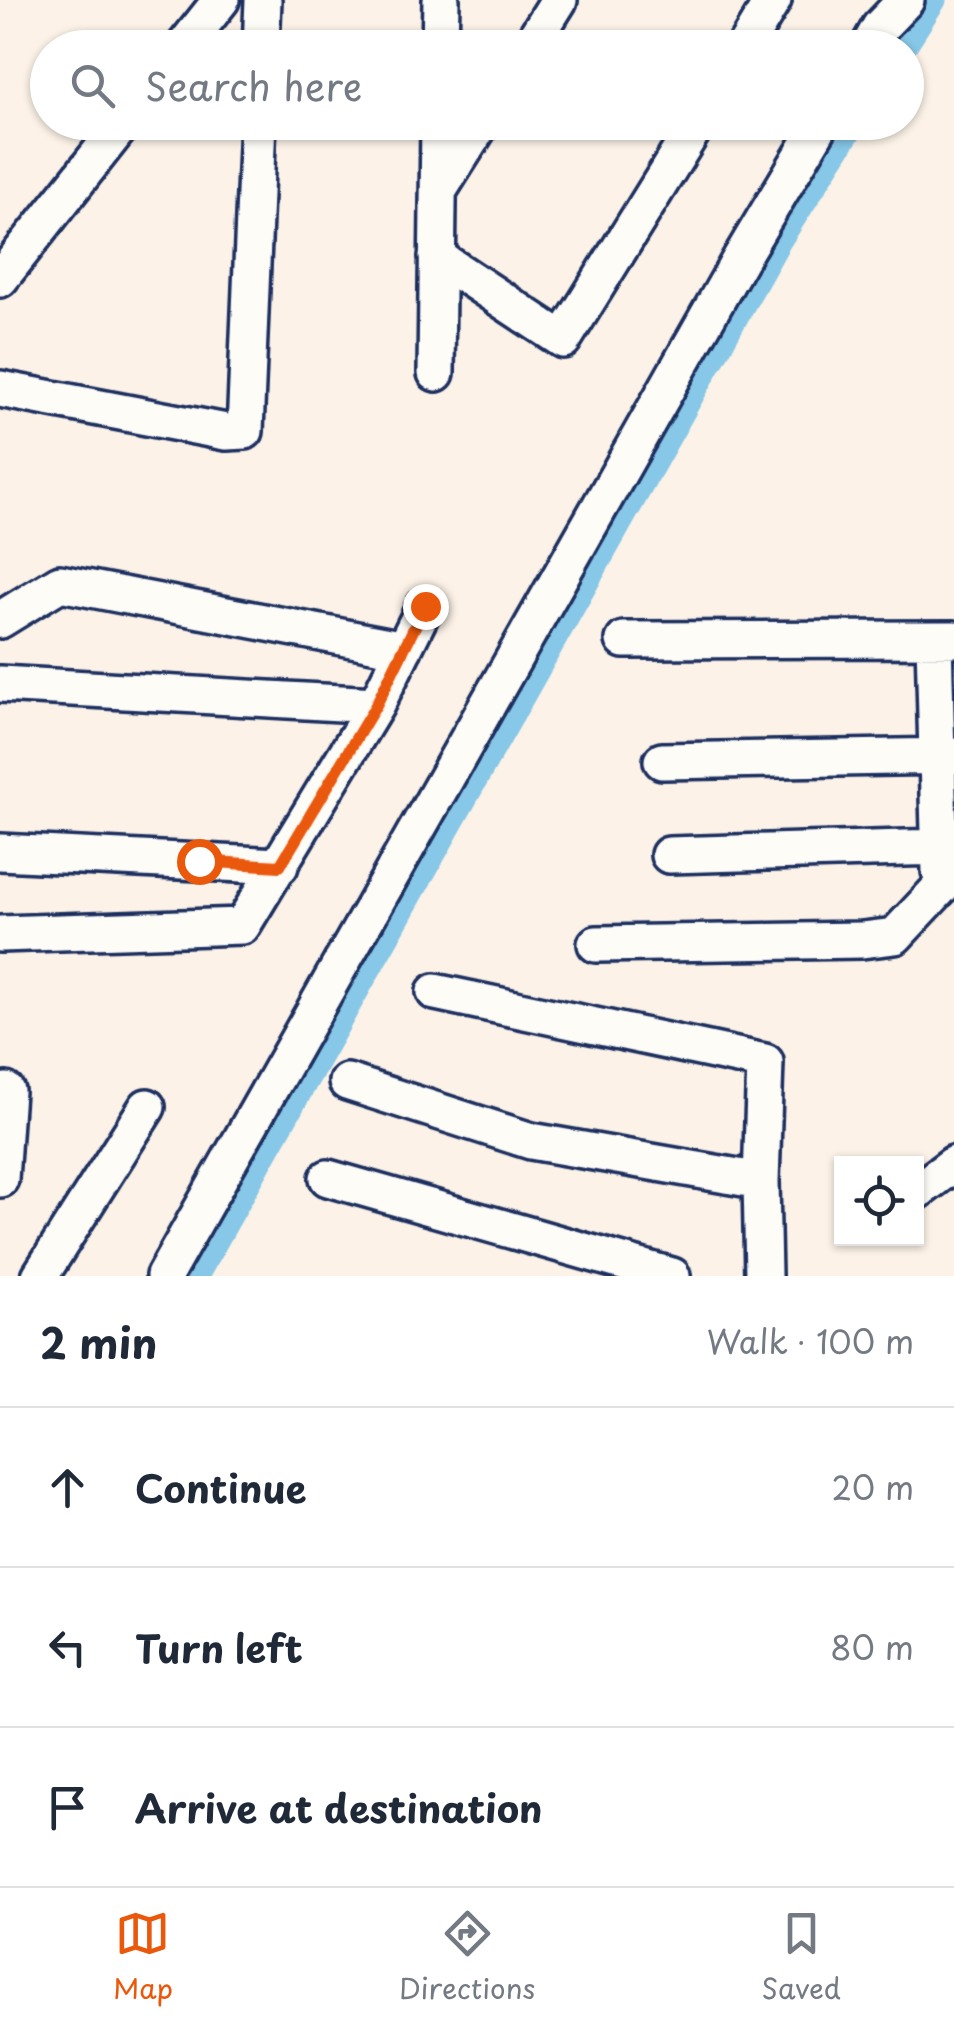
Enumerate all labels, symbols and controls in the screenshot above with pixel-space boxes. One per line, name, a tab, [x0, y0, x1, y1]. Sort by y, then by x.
search box	[30, 30, 924, 140]
text: Search here	[145, 57, 362, 114]
icon: search	[65, 58, 120, 113]
route end	[403, 584, 449, 630]
route start	[177, 839, 223, 885]
map controls	[834, 1156, 924, 1246]
button: locate	[834, 1156, 924, 1246]
text: 2 min	[40, 1310, 157, 1373]
text: Walk · 100 m	[707, 1317, 914, 1365]
text: Continue	[135, 1459, 306, 1516]
icon: ahead	[40, 1460, 95, 1515]
text: 20 m	[832, 1463, 914, 1511]
text: Turn left	[135, 1619, 303, 1676]
icon: left	[40, 1620, 95, 1675]
text: 80 m	[830, 1623, 914, 1671]
text: Arrive at destination	[135, 1779, 543, 1836]
icon: arrive	[40, 1780, 95, 1835]
tab: Map	[113, 1906, 173, 2009]
tab: Directions	[399, 1906, 535, 2009]
tab: Saved	[761, 1906, 841, 2009]

